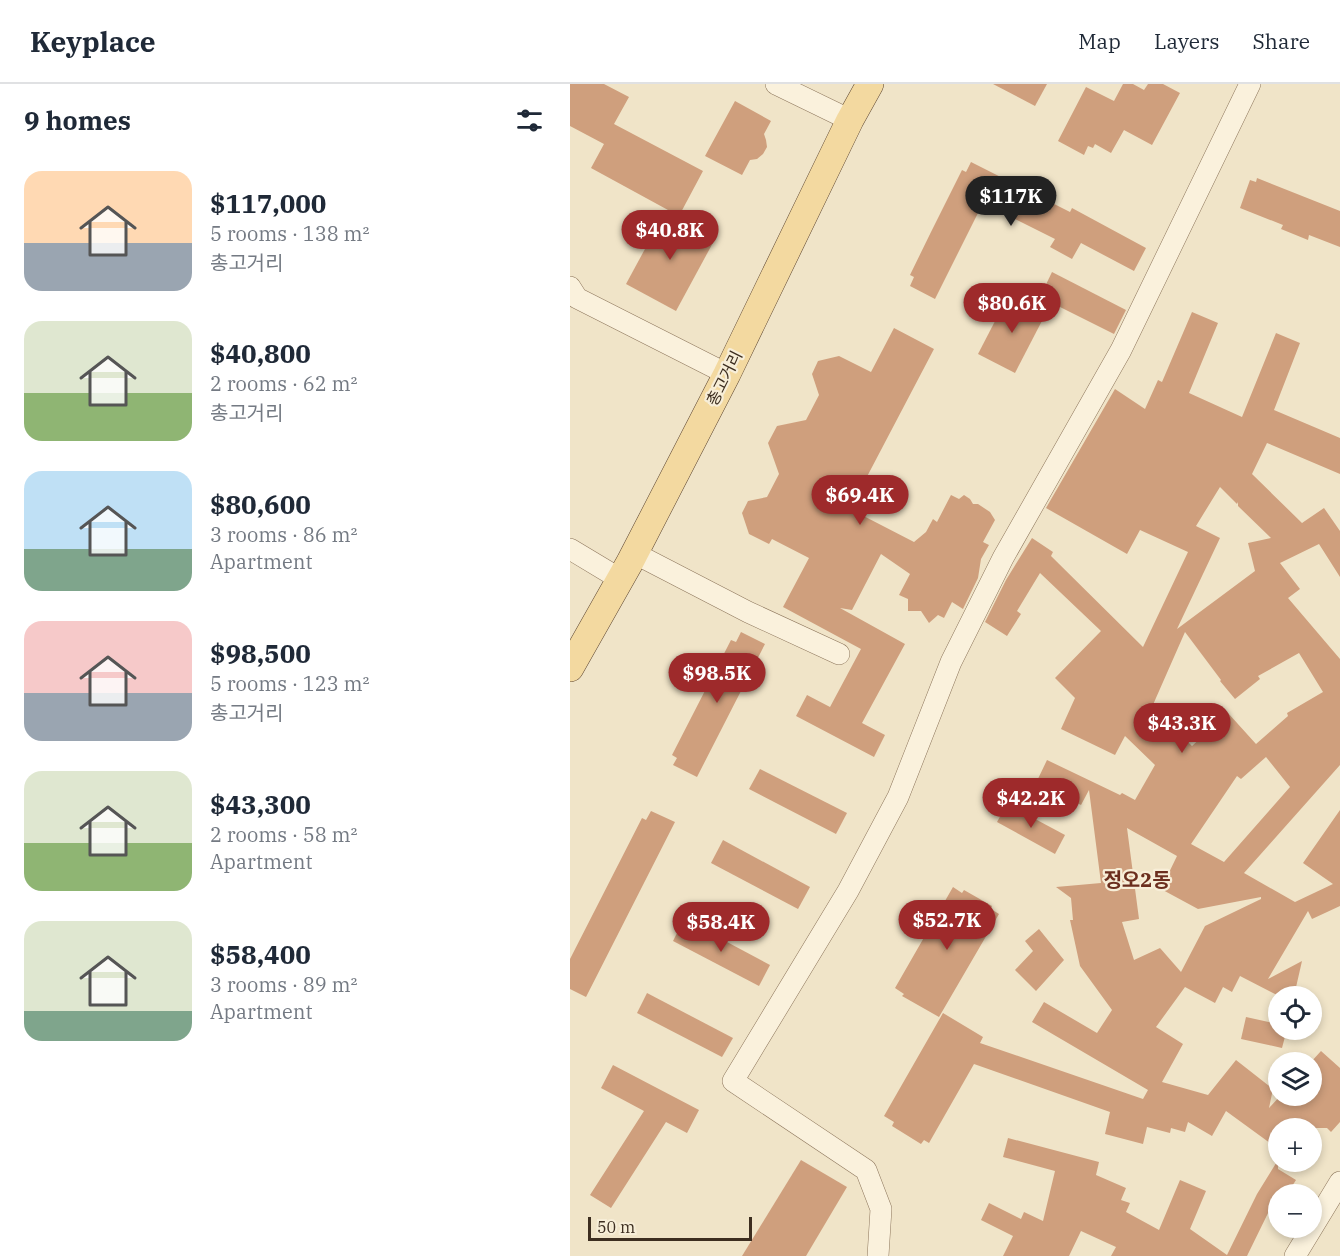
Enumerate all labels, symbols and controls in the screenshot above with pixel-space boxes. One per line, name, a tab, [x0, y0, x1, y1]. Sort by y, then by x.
text: Keyplace	[30, 23, 156, 60]
text: Map	[1078, 27, 1121, 55]
text: Layers	[1154, 27, 1220, 55]
text: Share	[1253, 27, 1310, 55]
text: 9 homes	[24, 103, 131, 137]
icon: filters	[513, 104, 546, 137]
pin: $117K	[969, 176, 1053, 227]
text: $117K	[979, 182, 1043, 209]
text: $117,000	[210, 186, 326, 220]
icon: home	[72, 195, 144, 267]
pin: $40.8K	[621, 210, 719, 261]
text: $40.8K	[636, 216, 704, 243]
text: 5 rooms · 138 m²	[210, 220, 369, 247]
text: 총고거리	[210, 249, 284, 276]
pin: $80.6K	[963, 283, 1061, 334]
text: $80.6K	[978, 289, 1046, 316]
text: $40,800	[210, 336, 311, 370]
icon: home	[72, 345, 144, 417]
street label: 총고거리	[702, 347, 746, 409]
text: 2 rooms · 62 m²	[210, 370, 357, 397]
text: 총고거리	[210, 399, 284, 426]
pin: $69.4K	[811, 475, 909, 526]
text: $69.4K	[826, 481, 894, 508]
text: $80,600	[210, 487, 311, 521]
icon: home	[72, 495, 144, 567]
text: 3 rooms · 86 m²	[210, 521, 357, 548]
text: Apartment	[210, 548, 313, 575]
text: $98,500	[210, 636, 311, 670]
icon: home	[72, 645, 144, 717]
pin: $98.5K	[668, 653, 766, 704]
text: $98.5K	[683, 659, 751, 686]
text: 5 rooms · 123 m²	[210, 670, 369, 697]
text: 총고거리	[210, 699, 284, 726]
pin: $43.3K	[1133, 703, 1231, 754]
text: $43.3K	[1148, 709, 1216, 736]
pin: $42.2K	[982, 778, 1080, 829]
text: $42.2K	[997, 784, 1065, 811]
text: $43,300	[210, 787, 311, 821]
icon: home	[72, 795, 144, 867]
text: 2 rooms · 58 m²	[210, 821, 357, 848]
text: Apartment	[210, 848, 313, 875]
district label: 정오2동	[1103, 866, 1171, 893]
pin: $52.7K	[898, 900, 996, 951]
pin: $58.4K	[672, 902, 770, 953]
text: $52.7K	[913, 906, 981, 933]
text: $58.4K	[687, 908, 755, 935]
text: $58,400	[210, 937, 311, 971]
icon: home	[72, 945, 144, 1017]
text: 3 rooms · 89 m²	[210, 971, 357, 998]
map controls	[1268, 986, 1322, 1238]
button: locate	[1268, 986, 1322, 1040]
text: Apartment	[210, 998, 313, 1025]
button: layers	[1268, 1052, 1322, 1106]
button: +	[1268, 1118, 1322, 1172]
button: −	[1268, 1184, 1322, 1238]
scale bar	[588, 1214, 752, 1242]
text: 50 m	[597, 1217, 635, 1237]

